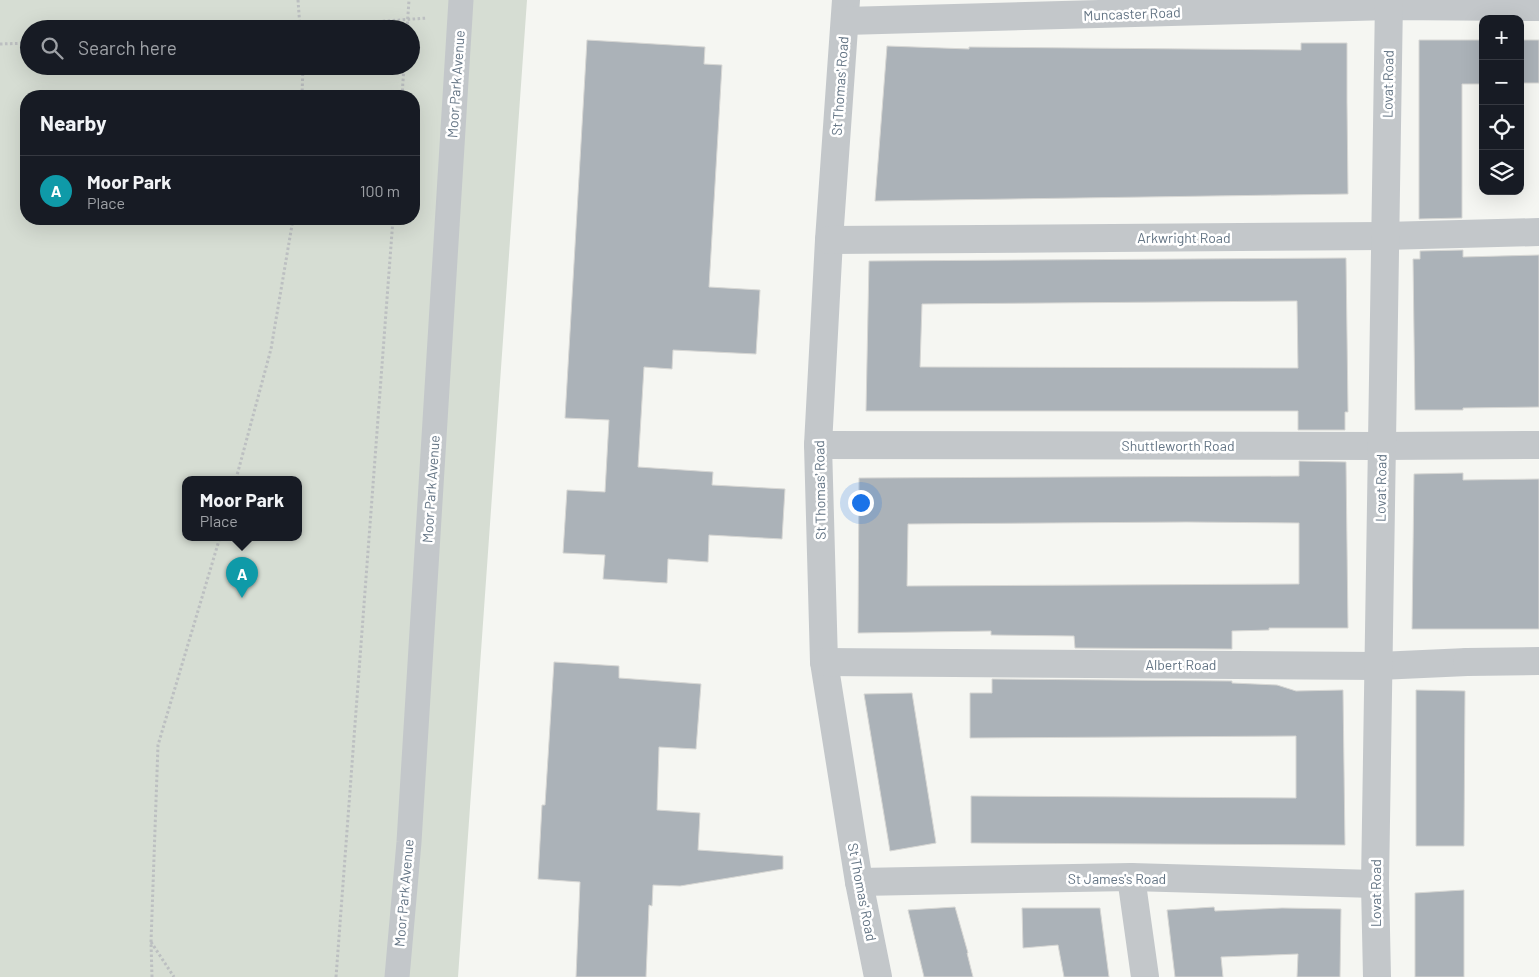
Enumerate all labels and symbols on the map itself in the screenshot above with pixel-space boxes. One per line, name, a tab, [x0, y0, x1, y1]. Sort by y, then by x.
street label: Muncaster Road	[1083, 3, 1181, 24]
street label: Moor Park Avenue	[443, 30, 468, 138]
street label: St Thomas' Road	[828, 36, 851, 136]
street label: Lovat Road	[1378, 50, 1397, 118]
street label: Arkwright Road	[1137, 229, 1231, 246]
street label: Moor Park Avenue	[418, 435, 443, 543]
street label: Shuttleworth Road	[1121, 437, 1235, 454]
street label: St Thomas' Road	[810, 440, 829, 540]
street label: Lovat Road	[1371, 454, 1390, 522]
your location	[848, 490, 874, 516]
pin: A	[226, 557, 258, 598]
street label: Albert Road	[1146, 656, 1216, 673]
street label: Moor Park Avenue	[390, 838, 417, 947]
street label: St Thomas' Road	[845, 841, 880, 943]
street label: Lovat Road	[1367, 859, 1384, 927]
street label: St James's Road	[1068, 870, 1166, 887]

